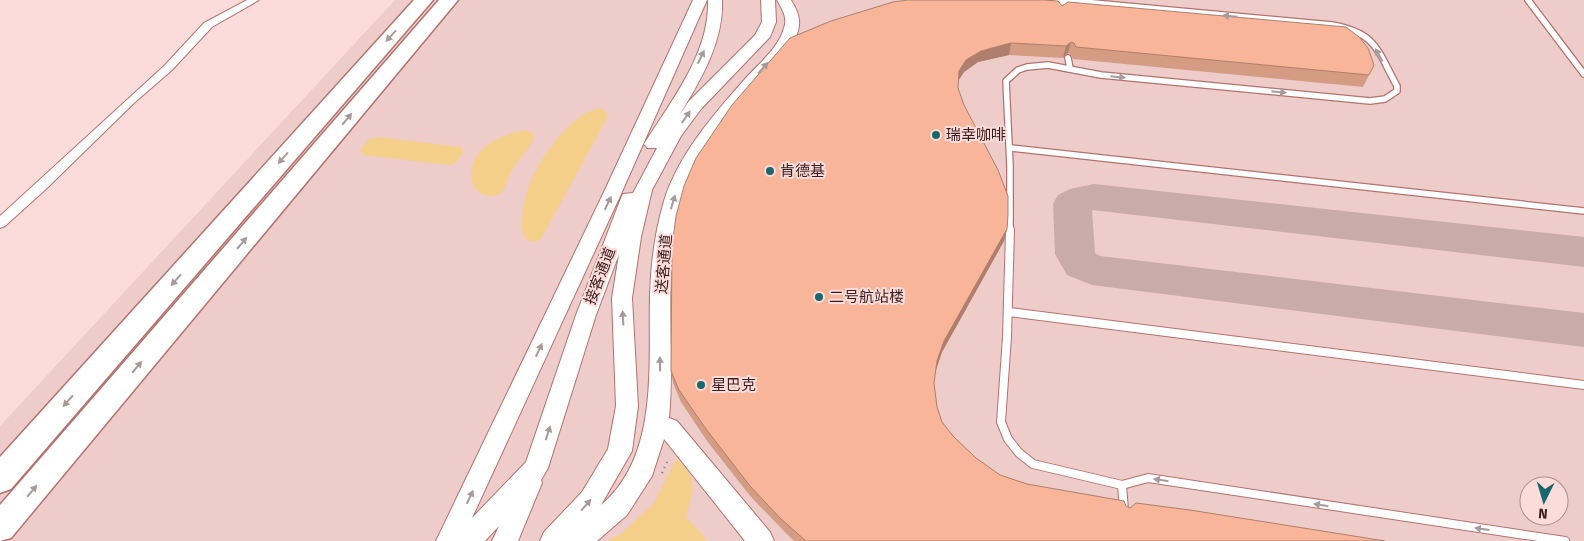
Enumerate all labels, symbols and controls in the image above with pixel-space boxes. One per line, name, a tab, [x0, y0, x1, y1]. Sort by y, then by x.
one-way arrow	[1221, 11, 1237, 19]
one-way arrow	[386, 30, 397, 43]
one-way arrow	[1375, 48, 1384, 62]
one-way arrow	[697, 50, 706, 65]
one-way arrow	[757, 63, 769, 75]
one-way arrow	[1110, 73, 1126, 81]
one-way arrow	[1272, 89, 1288, 97]
one-way arrow	[681, 110, 691, 124]
one-way arrow	[342, 113, 353, 126]
place label: 瑞幸咖啡	[946, 126, 1006, 144]
marker: 瑞幸咖啡	[930, 129, 942, 141]
one-way arrow	[278, 151, 289, 164]
place label: 肯德基	[780, 162, 825, 180]
marker: 肯德基	[764, 165, 776, 177]
one-way arrow	[670, 195, 678, 210]
one-way arrow	[604, 196, 612, 210]
street label: 送客通道	[652, 233, 676, 295]
one-way arrow	[236, 237, 247, 249]
street label: 接客通道	[581, 245, 619, 307]
one-way arrow	[170, 273, 182, 285]
place label: 二号航站楼	[829, 288, 904, 306]
marker: 二号航站楼	[813, 291, 825, 303]
one-way arrow	[618, 310, 626, 326]
one-way arrow	[535, 343, 543, 357]
one-way arrow	[656, 356, 664, 372]
one-way arrow	[131, 360, 142, 373]
place label: 星巴克	[711, 376, 756, 394]
marker: 星巴克	[695, 379, 707, 391]
one-way arrow	[62, 395, 74, 407]
one-way arrow	[544, 426, 552, 441]
one-way arrow	[1152, 476, 1168, 484]
north arrow	[1519, 476, 1569, 526]
one-way arrow	[26, 484, 37, 497]
one-way arrow	[466, 490, 474, 504]
one-way arrow	[580, 499, 592, 511]
one-way arrow	[1313, 500, 1329, 508]
text: N	[1538, 505, 1548, 522]
one-way arrow	[1474, 525, 1490, 533]

